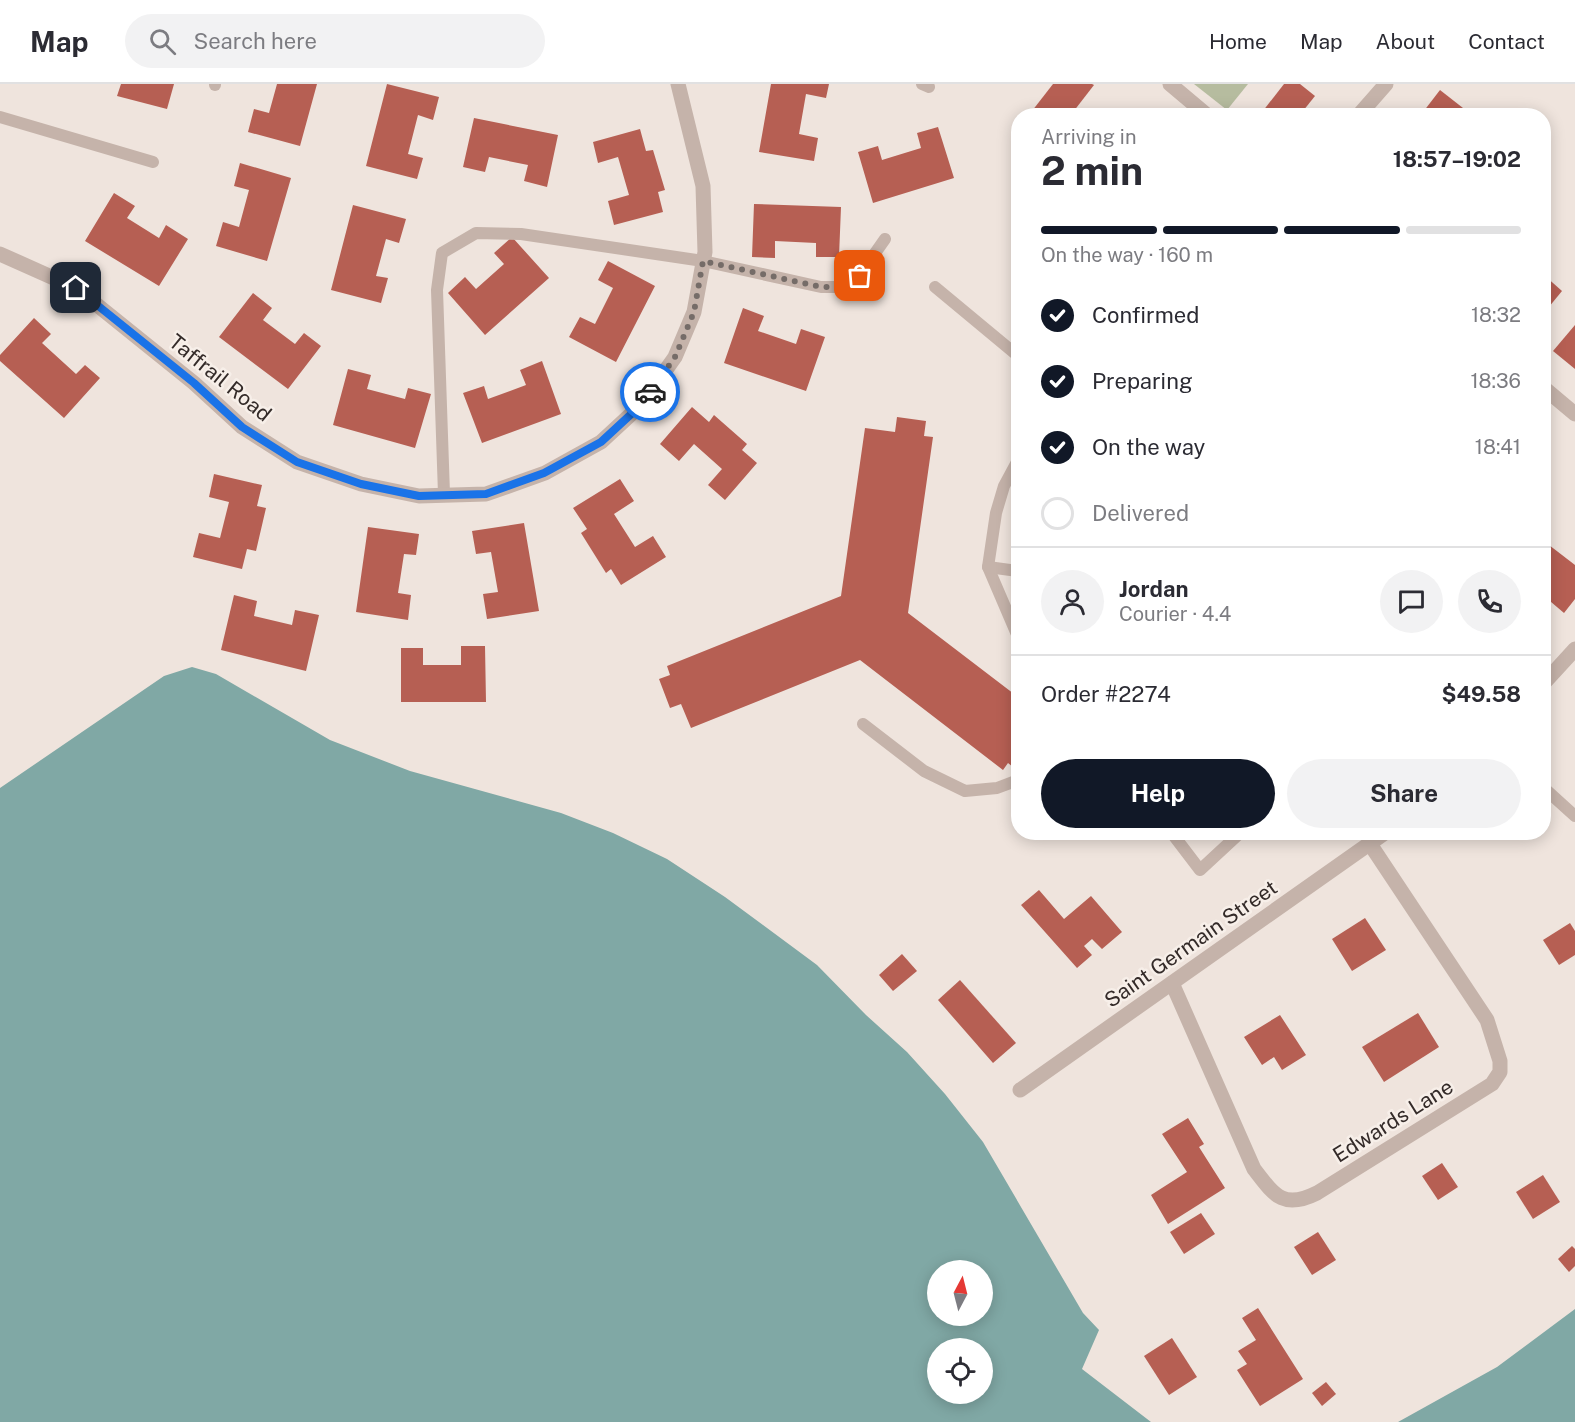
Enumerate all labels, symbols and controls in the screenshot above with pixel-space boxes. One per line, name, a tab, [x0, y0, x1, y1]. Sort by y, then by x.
search box	[125, 14, 545, 68]
text: Map	[30, 25, 89, 58]
icon: search	[146, 25, 179, 58]
text: Search here	[194, 28, 317, 54]
text: Home	[1209, 29, 1267, 54]
text: Map	[1300, 29, 1343, 54]
text: About	[1376, 29, 1435, 54]
text: Contact	[1468, 29, 1545, 54]
text: Arriving in	[1041, 125, 1136, 149]
text: 18:57–19:02	[1393, 146, 1521, 172]
text: 2 min	[1041, 148, 1143, 194]
text: On the way · 160 m	[1041, 243, 1213, 267]
pin	[834, 250, 885, 301]
icon: bag	[843, 259, 876, 292]
pin	[50, 262, 101, 313]
icon: home	[59, 271, 92, 304]
icon: check	[1041, 299, 1074, 332]
text: Confirmed	[1092, 302, 1199, 328]
text: 18:32	[1471, 303, 1521, 327]
street label: Taffrail Road	[164, 329, 277, 427]
courier	[620, 362, 680, 422]
icon: check	[1041, 365, 1074, 398]
text: Preparing	[1092, 368, 1193, 394]
text: 18:36	[1470, 369, 1521, 393]
icon: car	[634, 376, 667, 409]
icon: check	[1041, 431, 1074, 464]
text: On the way	[1092, 434, 1205, 460]
text: 18:41	[1475, 435, 1521, 459]
text: Delivered	[1092, 500, 1189, 526]
button: person	[1041, 570, 1104, 633]
button: chat	[1380, 570, 1443, 633]
button: phone	[1458, 570, 1521, 633]
text: Jordan	[1119, 576, 1188, 602]
text: Courier · 4.4	[1119, 602, 1231, 626]
text: Order #2274	[1041, 681, 1171, 707]
text: $49.58	[1442, 681, 1521, 707]
button: Help	[1041, 759, 1275, 828]
button: Share	[1287, 759, 1521, 828]
street label: Saint Germain Street	[1100, 875, 1282, 1013]
street label: Edwards Lane	[1328, 1074, 1457, 1167]
north arrow	[927, 1260, 993, 1326]
map controls	[927, 1260, 993, 1404]
button: locate	[927, 1338, 993, 1404]

